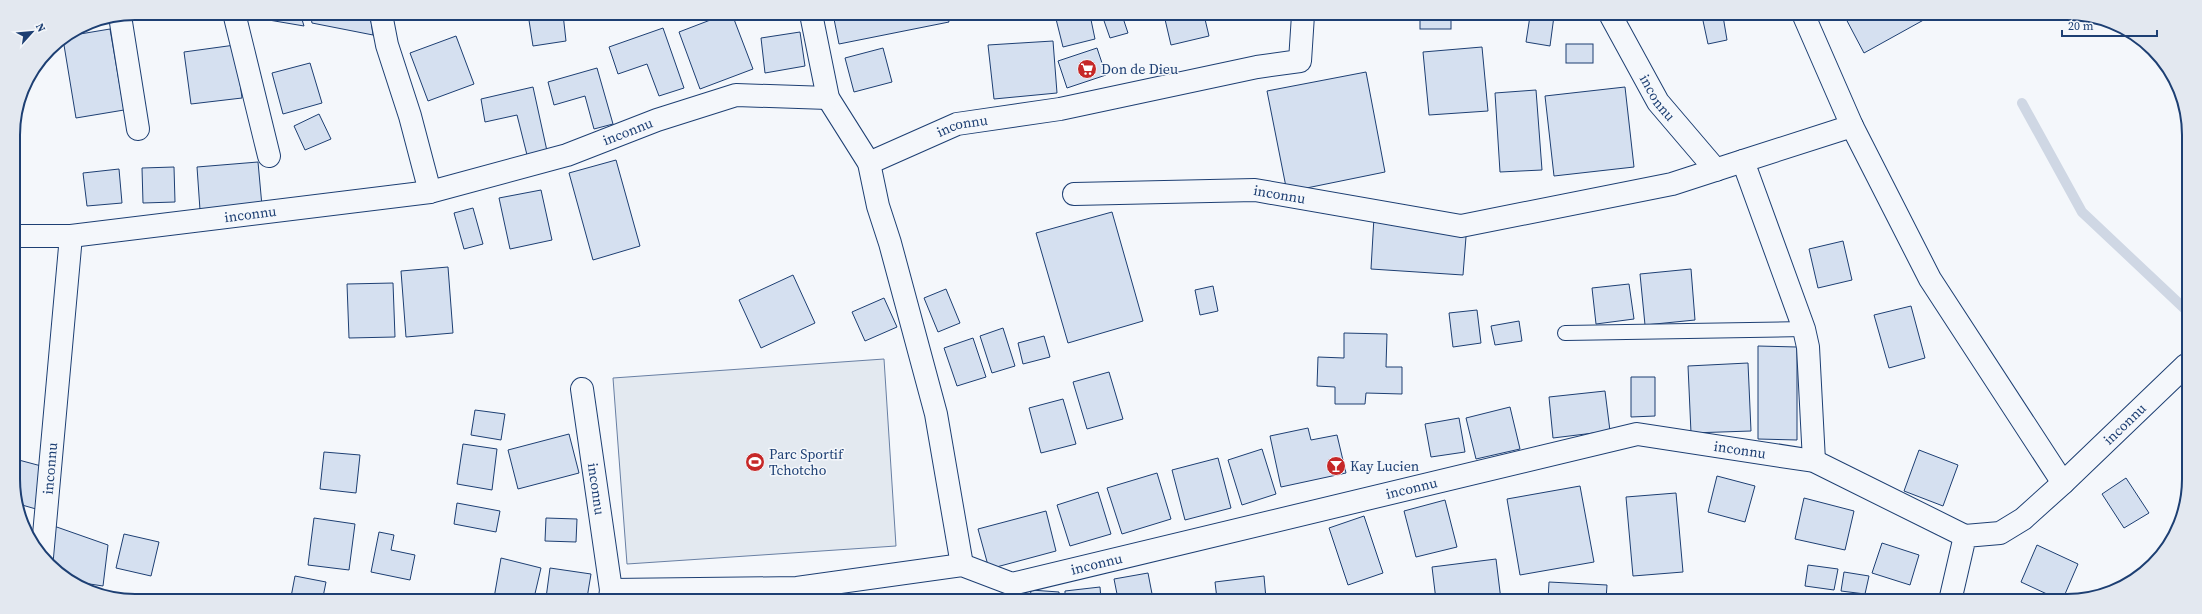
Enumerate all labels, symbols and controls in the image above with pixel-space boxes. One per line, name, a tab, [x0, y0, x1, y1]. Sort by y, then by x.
north arrow	[12, 12, 52, 52]
scale bar	[2062, 12, 2157, 38]
text: 20 m	[2068, 18, 2094, 34]
text: N	[32, 21, 49, 35]
supermarket icon: Don de Dieu	[1076, 58, 1098, 80]
place label: Don de Dieu	[1101, 59, 1178, 79]
street label: inconnu	[1635, 71, 1680, 125]
street label: inconnu	[933, 110, 989, 142]
street label: inconnu	[600, 113, 656, 150]
street label: inconnu	[1252, 180, 1307, 209]
street label: inconnu	[223, 201, 278, 227]
street label: inconnu	[2099, 399, 2150, 449]
street label: inconnu	[1713, 436, 1767, 464]
street label: inconnu	[38, 441, 62, 495]
place label: Parc Sportif Tchotcho	[769, 444, 844, 480]
sports icon: Parc Sportif Tchotcho	[744, 451, 766, 473]
bar icon: Kay Lucien	[1325, 455, 1347, 477]
place label: Kay Lucien	[1350, 456, 1420, 476]
street label: inconnu	[583, 462, 610, 516]
street label: inconnu	[1384, 472, 1439, 504]
street label: inconnu	[1069, 548, 1124, 580]

